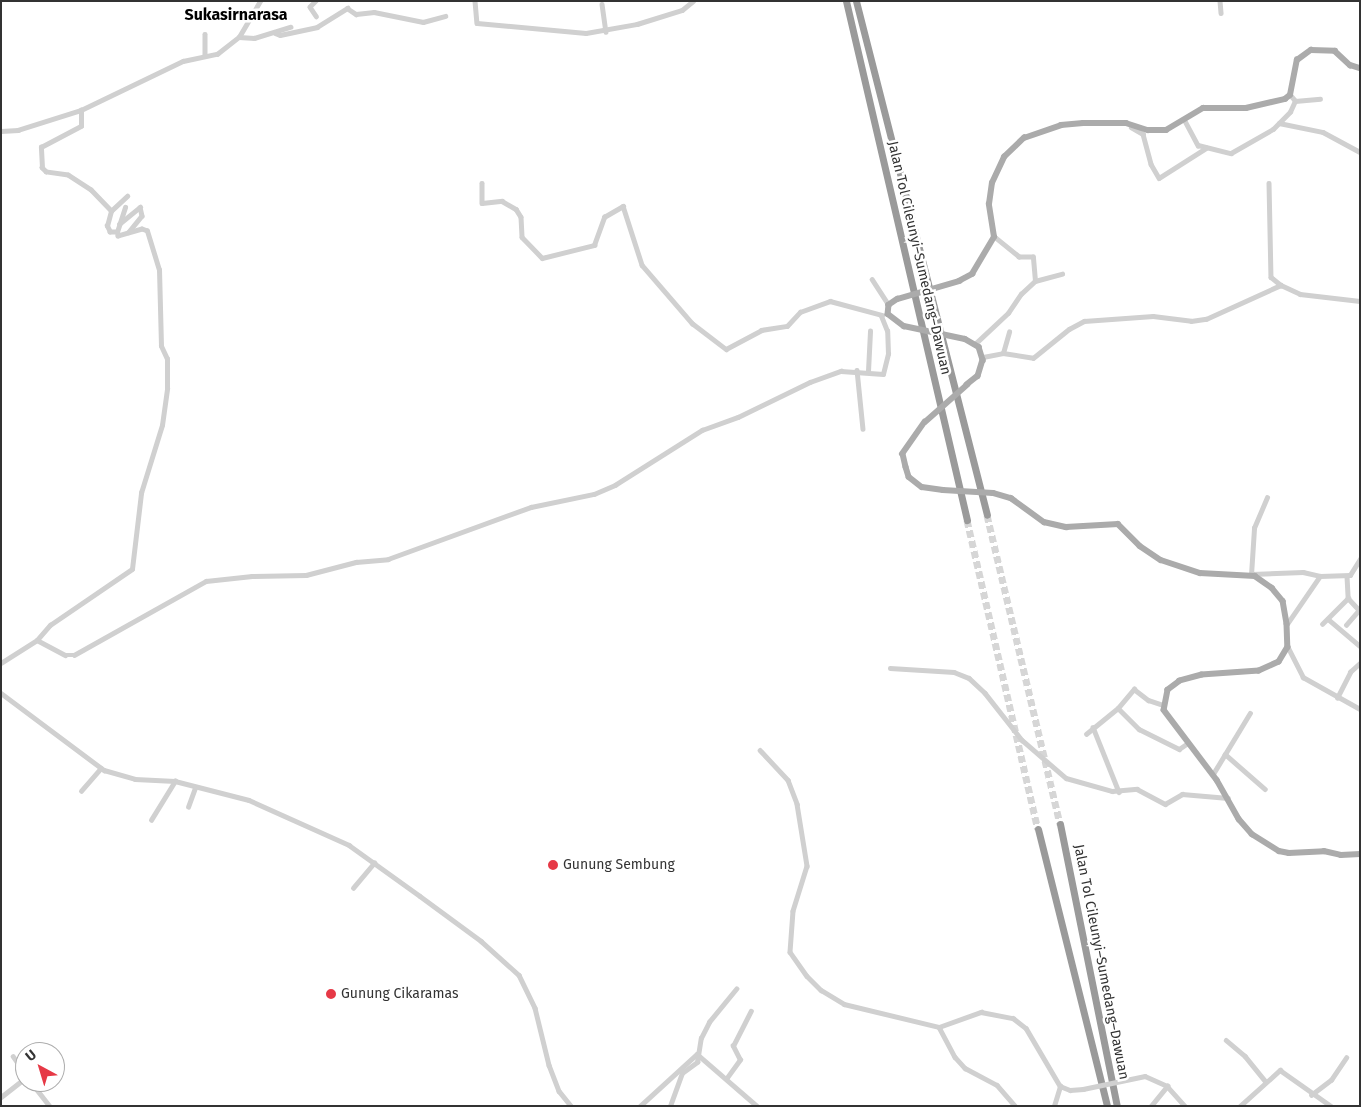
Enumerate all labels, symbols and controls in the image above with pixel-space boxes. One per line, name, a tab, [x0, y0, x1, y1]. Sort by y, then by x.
district label: Sukasirnarasa	[185, 5, 287, 25]
street label: Jalan Tol Cileunyi–Sumedang–Dawuan	[884, 139, 954, 377]
street label: Jalan Tol Cileunyi–Sumedang–Dawuan	[1070, 843, 1132, 1081]
place label: Gunung Sembung	[563, 857, 675, 873]
marker: Gunung Sembung	[547, 859, 559, 871]
place label: Gunung Cikaramas	[341, 986, 458, 1002]
marker: Gunung Cikaramas	[325, 988, 337, 1000]
north arrow	[15, 1042, 65, 1092]
text: U	[22, 1046, 40, 1065]

